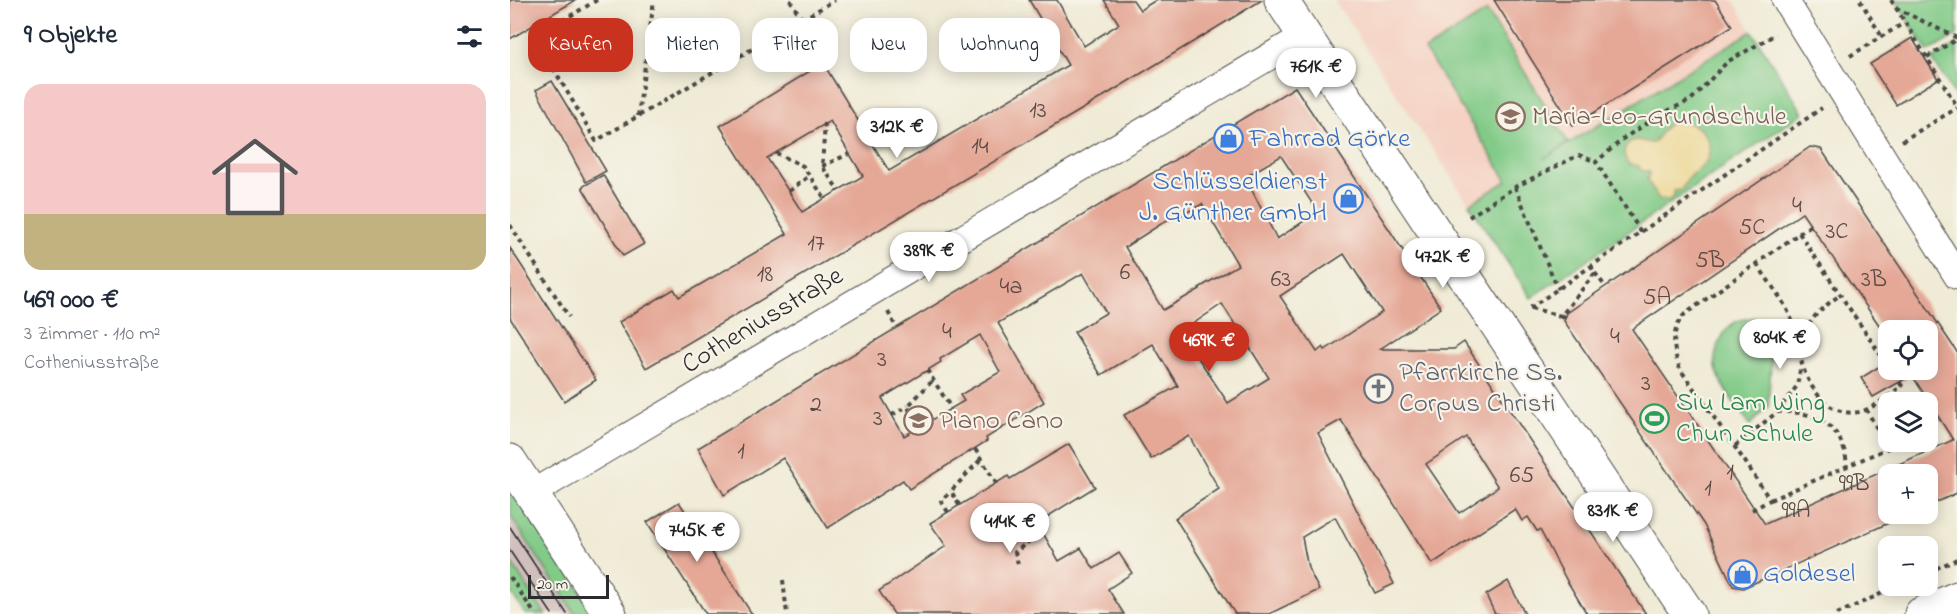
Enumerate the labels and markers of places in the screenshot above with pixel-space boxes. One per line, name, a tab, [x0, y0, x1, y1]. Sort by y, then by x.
pin: 761K €	[1267, 48, 1365, 99]
place label: Maria-Leo-Grundschule	[1532, 98, 1788, 137]
school or university icon: Maria-Leo-Grundschule	[1495, 101, 1527, 133]
pin: 312K €	[848, 108, 946, 159]
place label: Fahrrad Görke	[1248, 120, 1411, 159]
shop icon: Fahrrad Görke	[1212, 123, 1244, 155]
place label: Schlüsseldienst J. Günther GmbH	[1139, 163, 1327, 233]
shop icon: Schlüsseldienst J. Günther GmbH	[1332, 182, 1364, 214]
pin: 389K €	[880, 232, 978, 283]
pin: 472K €	[1394, 238, 1492, 289]
pin: 804K €	[1731, 319, 1829, 370]
pin: 469K €	[1160, 322, 1258, 373]
place label: Pfarrkirche Ss. Corpus Christi	[1399, 354, 1562, 424]
church icon: Pfarrkirche Ss. Corpus Christi	[1362, 373, 1394, 405]
place label: Siu Lam Wing Chun Schule	[1676, 384, 1825, 454]
place label: Piano Cano	[939, 402, 1063, 441]
sports icon: Siu Lam Wing Chun Schule	[1639, 403, 1671, 435]
school or university icon: Piano Cano	[902, 405, 934, 437]
pin: 831K €	[1564, 492, 1662, 543]
pin: 414K €	[961, 503, 1059, 554]
pin: 745K €	[648, 512, 746, 563]
place label: Goldesel	[1763, 555, 1855, 594]
shop icon: Goldesel	[1726, 558, 1758, 590]

